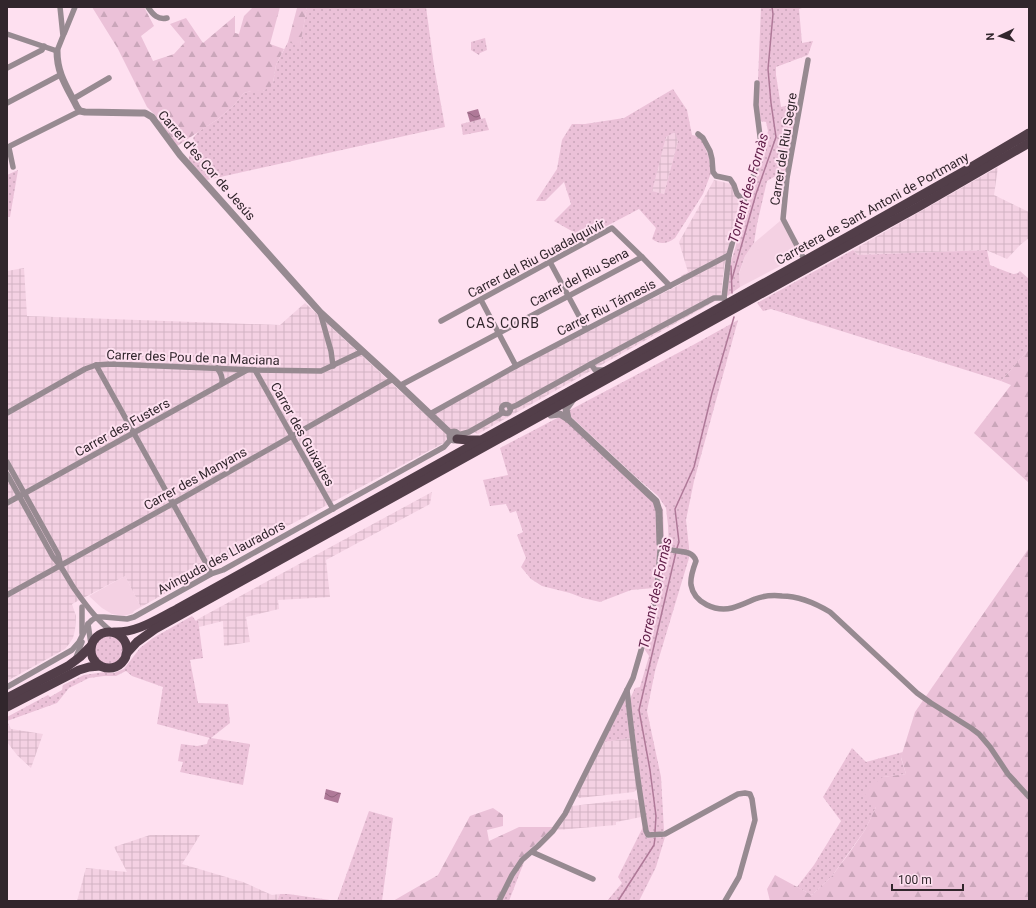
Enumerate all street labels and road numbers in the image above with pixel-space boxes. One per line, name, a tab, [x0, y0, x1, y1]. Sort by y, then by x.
street label: Carrer del Riu Segre	[767, 91, 800, 207]
street label: Carrer d'es Cor de Jesús	[155, 107, 259, 223]
street label: Carretera de Sant Antoni de Portmany	[773, 149, 971, 268]
street label: Carrer del Riu Guadalquivir	[465, 216, 608, 301]
street label: Carrer del Riu Sena	[527, 245, 631, 310]
street label: Carrer Riu Támesis	[554, 276, 658, 339]
street label: Carrer des Pou de na Maciana	[106, 347, 280, 368]
street label: Carrer des Guixaires	[268, 380, 338, 489]
street label: Carrer des Fusters	[72, 395, 173, 460]
street label: Carrer des Manyans	[141, 444, 250, 513]
street label: Avinguda des Llauradors	[155, 517, 288, 598]

